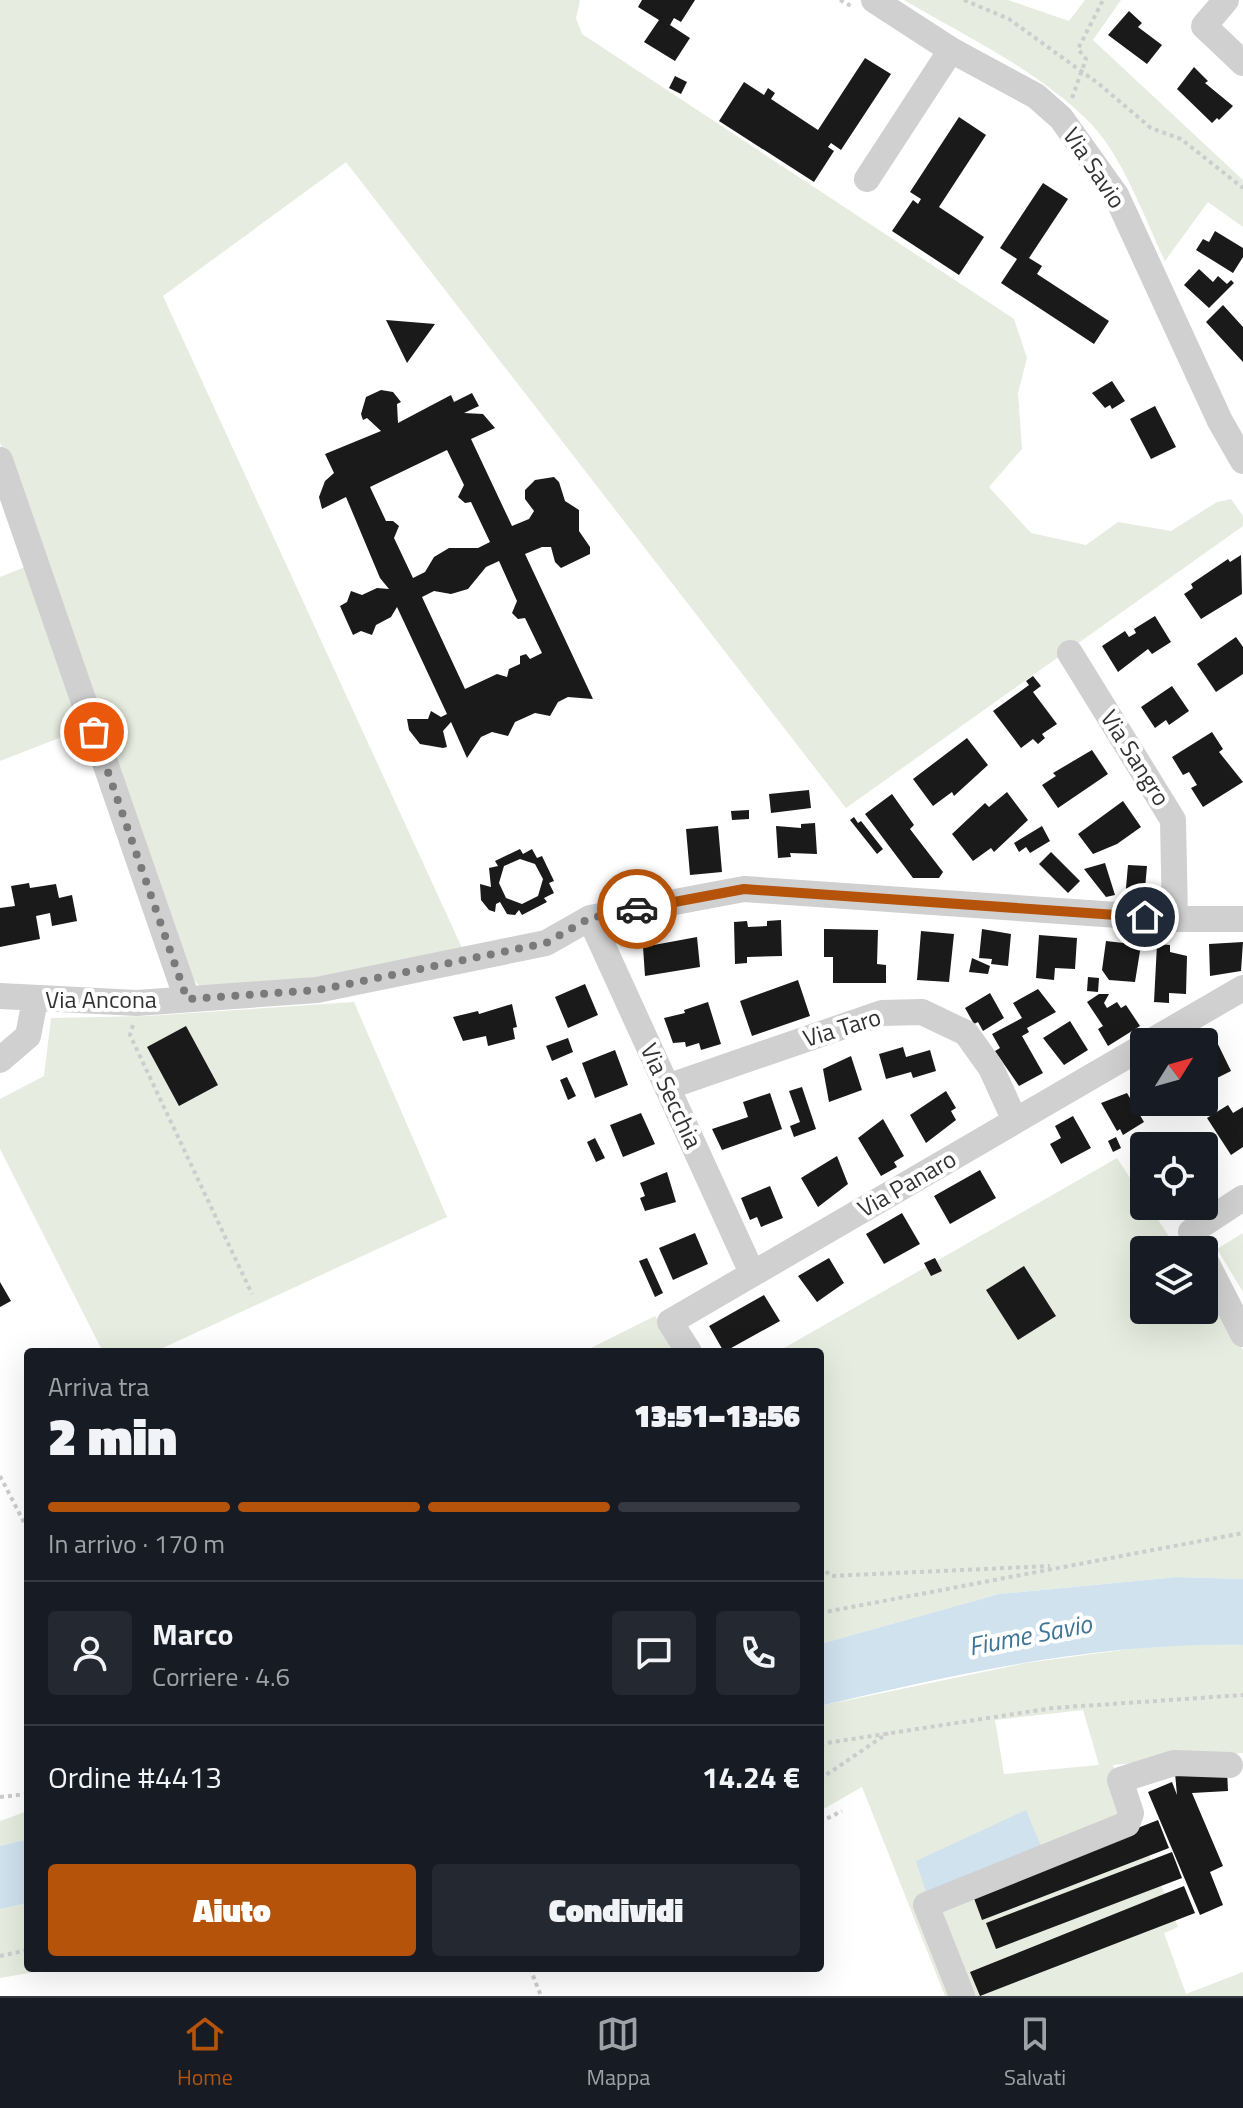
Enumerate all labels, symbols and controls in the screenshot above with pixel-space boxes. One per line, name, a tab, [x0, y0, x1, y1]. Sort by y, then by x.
street label: Via Savio	[1054, 120, 1135, 215]
pin	[60, 698, 128, 766]
street label: Via Sangro	[1092, 702, 1180, 813]
icon: bag	[72, 710, 116, 754]
courier	[597, 869, 677, 949]
pin	[1111, 883, 1179, 951]
icon: car	[615, 887, 659, 931]
icon: home	[1123, 895, 1167, 939]
street label: Via Ancona	[45, 981, 157, 1017]
street label: Via Taro	[798, 998, 885, 1056]
north arrow	[1130, 1028, 1218, 1116]
map controls	[1130, 1028, 1218, 1324]
street label: Via Secchia	[632, 1037, 712, 1154]
button: locate	[1130, 1132, 1218, 1220]
street label: Via Panaro	[851, 1140, 962, 1226]
button: layers	[1130, 1236, 1218, 1324]
text: Arriva tra	[48, 1367, 149, 1406]
text: 13:51–13:56	[634, 1393, 800, 1439]
text: 2 min	[48, 1396, 177, 1475]
text: In arrivo · 170 m	[48, 1524, 225, 1563]
water label: Fiume Savio	[965, 1603, 1096, 1666]
button: person	[48, 1611, 132, 1695]
text: Marco	[152, 1611, 233, 1657]
button: chat	[612, 1611, 696, 1695]
button: phone	[716, 1611, 800, 1695]
text: Corriere · 4.6	[152, 1657, 290, 1696]
text: Ordine #4413	[48, 1754, 222, 1800]
text: 14.24 €	[702, 1754, 800, 1800]
button: Aiuto	[48, 1864, 416, 1956]
button: Condividi	[432, 1864, 800, 1956]
tab: Home	[177, 2012, 233, 2094]
tab: Mappa	[587, 2012, 650, 2094]
tab: Salvati	[1004, 2012, 1066, 2094]

